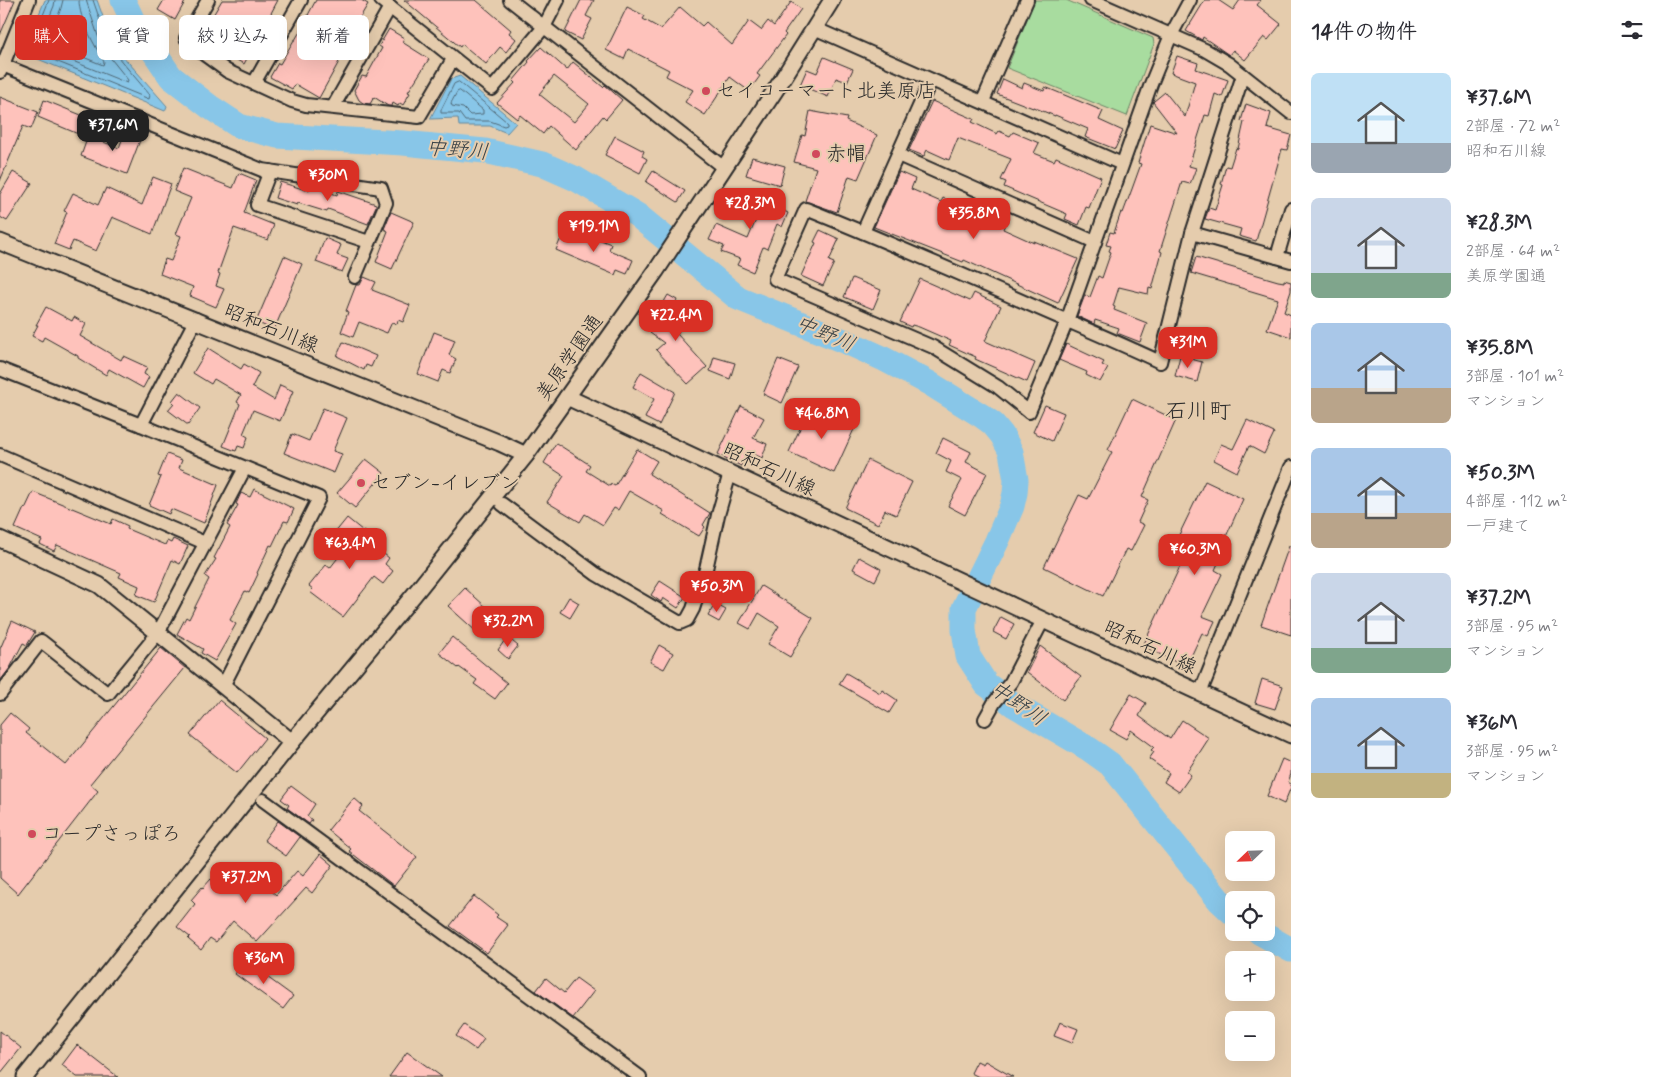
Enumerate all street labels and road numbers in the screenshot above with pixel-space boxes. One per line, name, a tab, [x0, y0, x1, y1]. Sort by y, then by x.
street label: 昭和石川線	[220, 298, 322, 360]
street label: 美原学園通	[530, 309, 610, 407]
street label: 昭和石川線	[718, 437, 820, 503]
street label: 昭和石川線	[1099, 615, 1201, 681]

